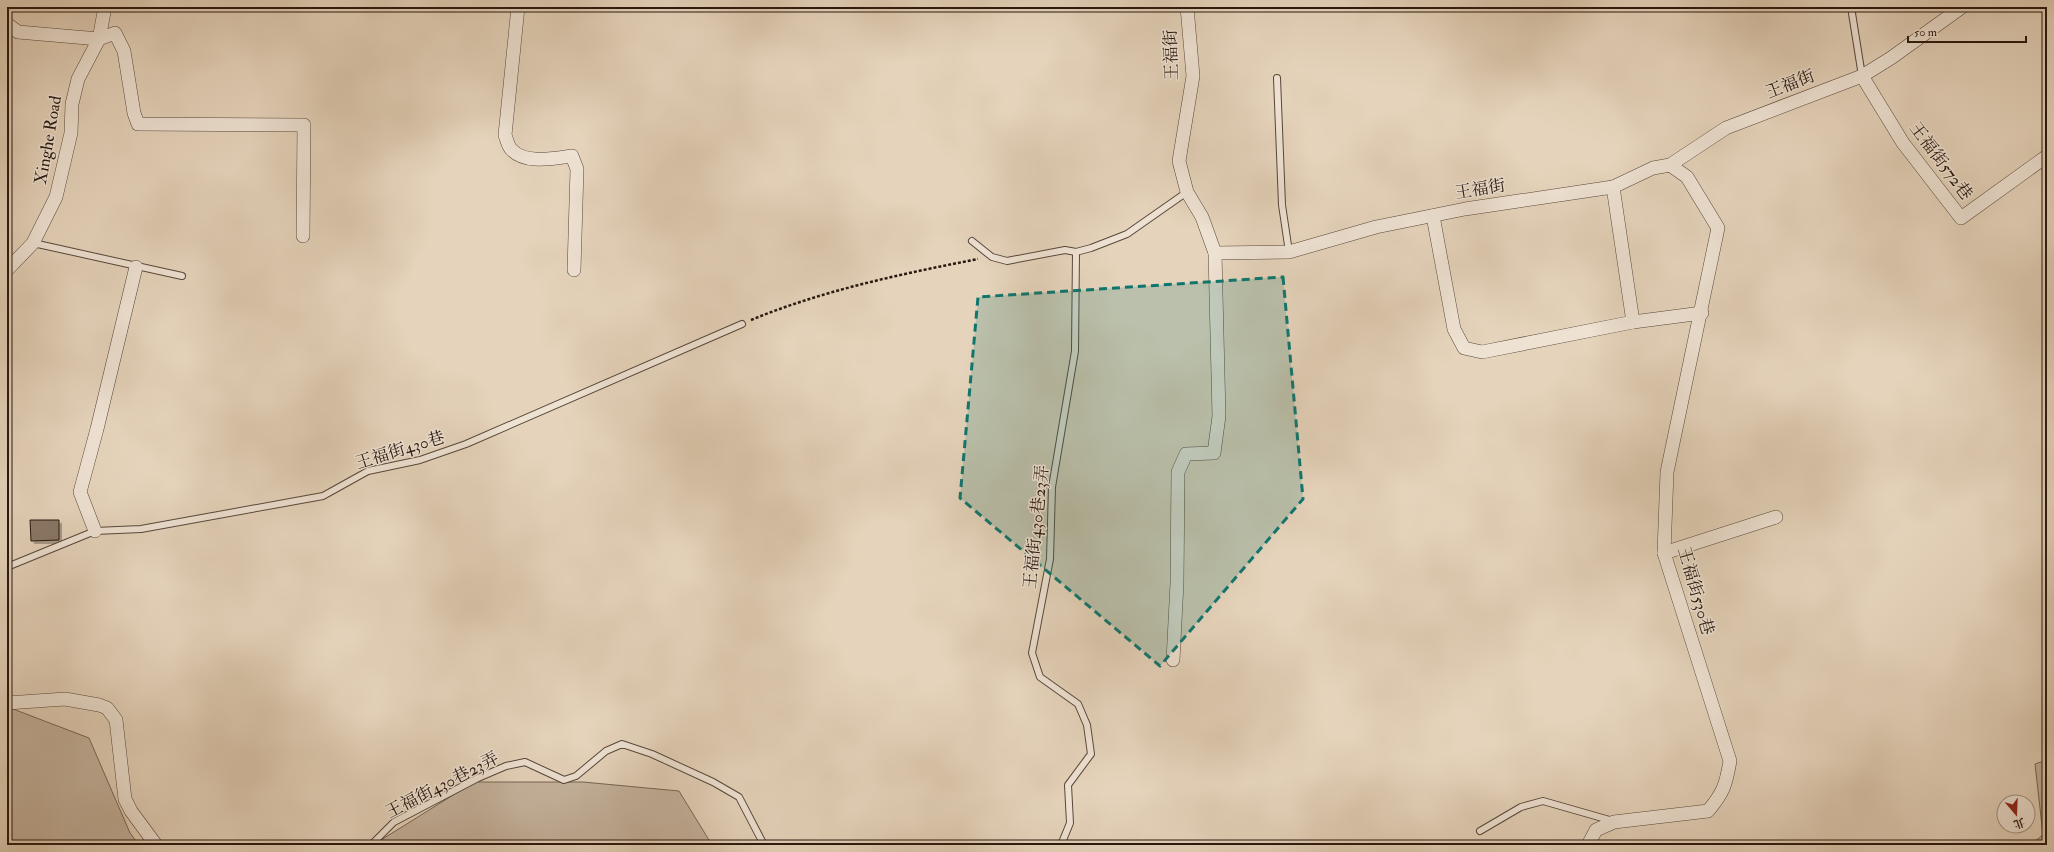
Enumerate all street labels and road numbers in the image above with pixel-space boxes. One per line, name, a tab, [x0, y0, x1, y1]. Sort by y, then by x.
street label: 王福街	[1160, 29, 1182, 81]
street label: 王福街	[1762, 65, 1818, 103]
street label: Xinghe Road	[30, 93, 66, 186]
street label: 王福街572巷	[1905, 118, 1977, 204]
street label: 王福街	[1453, 175, 1507, 203]
street label: 王福街430巷	[353, 426, 447, 474]
street label: 王福街430巷23弄	[1019, 464, 1053, 590]
street label: 王福街530巷	[1673, 545, 1719, 637]
street label: 王福街430巷23弄	[382, 747, 502, 823]

